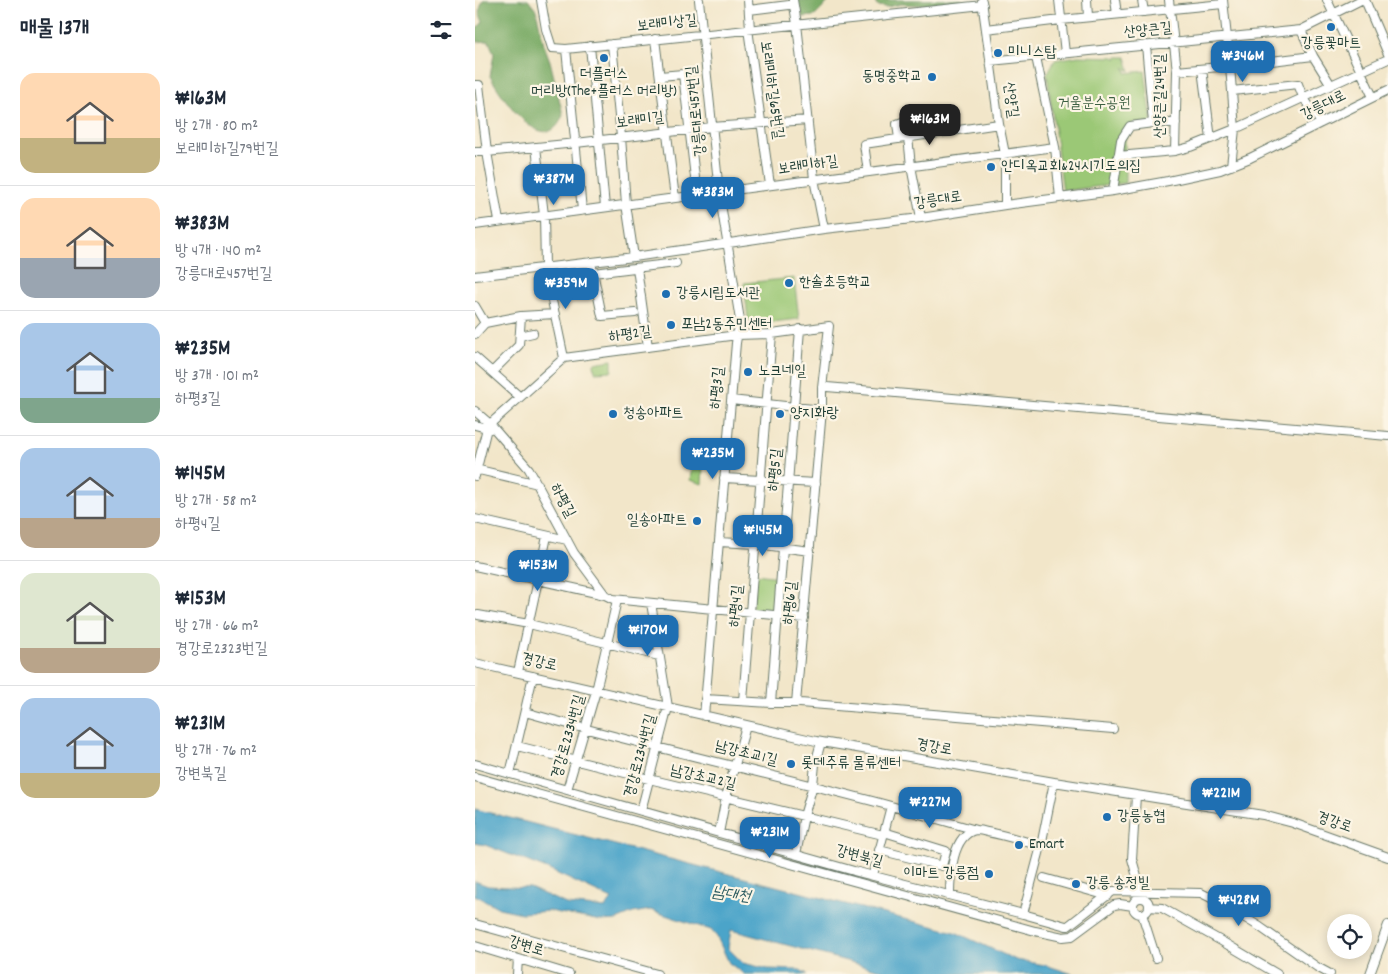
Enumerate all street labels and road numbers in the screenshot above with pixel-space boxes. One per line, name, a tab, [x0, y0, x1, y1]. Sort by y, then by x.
street label: 보래미상길	[636, 10, 698, 38]
street label: 산양큰길	[1123, 18, 1173, 44]
street label: 보래미하길65번길	[753, 40, 789, 140]
street label: 산양큰길24번길	[1150, 53, 1172, 139]
street label: 강릉대로457번길	[681, 64, 713, 158]
street label: 산양길	[997, 81, 1023, 119]
street label: 강릉대로	[1297, 85, 1351, 127]
street label: 보래미길	[615, 107, 665, 135]
street label: 보래미하길	[777, 151, 839, 181]
street label: 강릉대로	[912, 186, 964, 216]
street label: 하평2길	[607, 321, 653, 349]
street label: 하평3길	[705, 366, 731, 410]
street label: 하평5길	[763, 448, 789, 492]
street label: 하평길	[544, 480, 580, 522]
street label: 하평6길	[778, 580, 804, 626]
street label: 하평4길	[724, 584, 750, 628]
street label: 경강로	[519, 648, 559, 678]
street label: 경강로2334번길	[547, 692, 591, 782]
street label: 경강로2344번길	[619, 712, 663, 800]
street label: 경강로	[914, 734, 954, 762]
street label: 남강초교1길	[712, 736, 780, 772]
street label: 남강초교2길	[668, 760, 738, 796]
street label: 경강로	[1313, 807, 1355, 839]
street label: 강변북길	[833, 840, 885, 874]
street label: 강변로	[505, 931, 547, 963]

